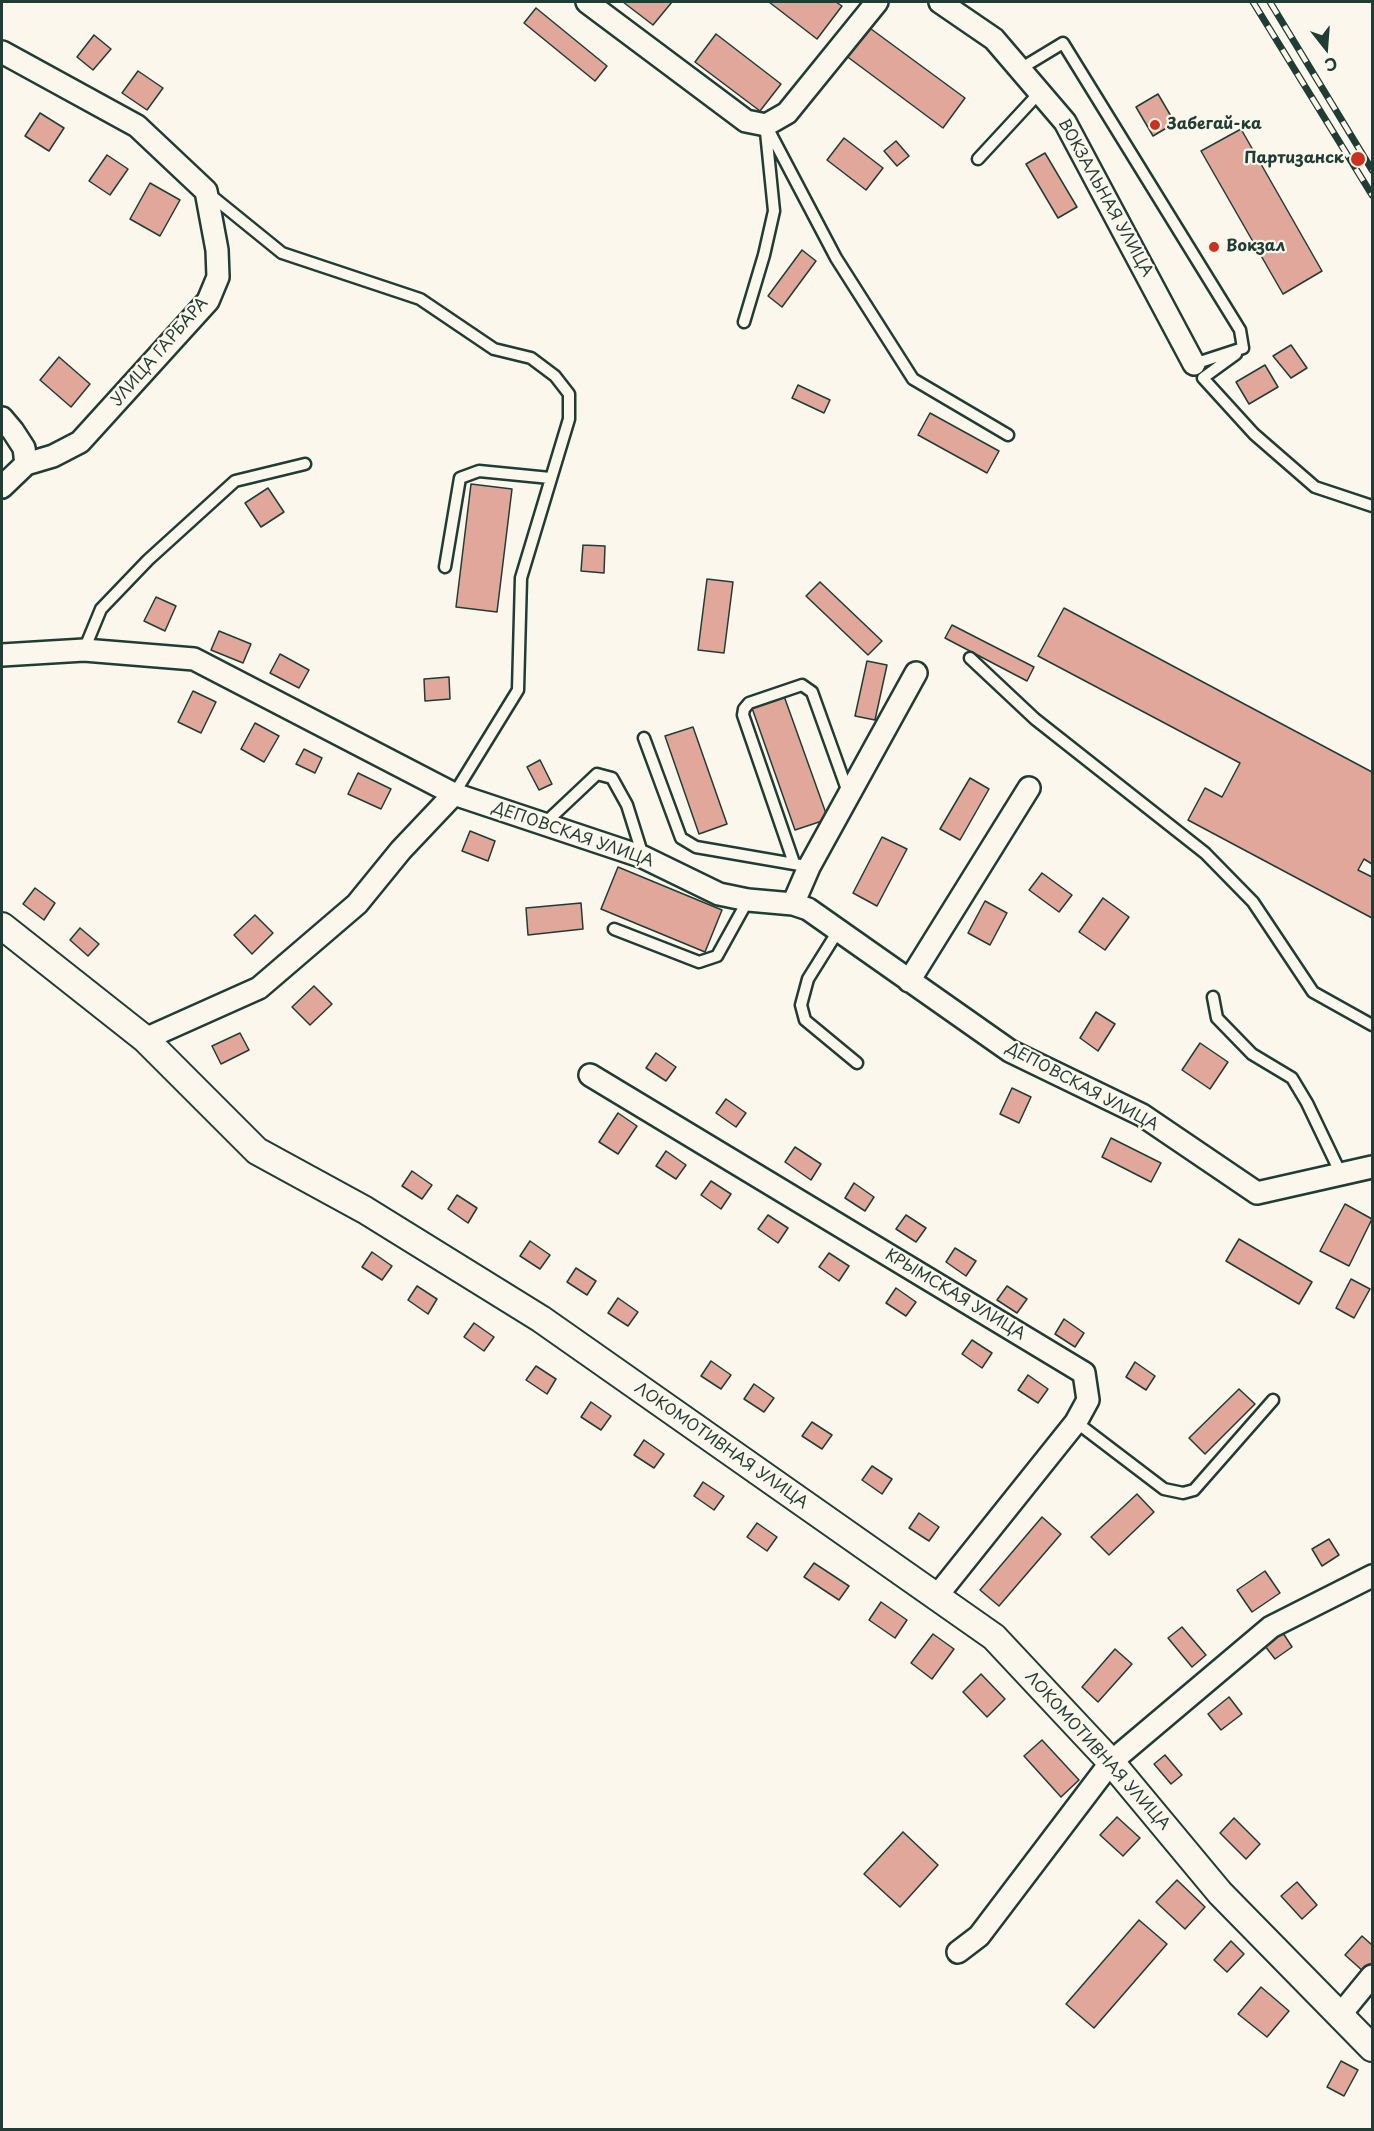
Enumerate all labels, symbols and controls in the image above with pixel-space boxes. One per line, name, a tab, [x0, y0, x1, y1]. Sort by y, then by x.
north arrow	[1296, 18, 1356, 78]
text: С	[1322, 52, 1341, 78]
place label: Забегай-ка	[1167, 115, 1262, 135]
street label: ВОКЗАЛЬНАЯ УЛИЦА	[1054, 116, 1156, 280]
marker: Забегай-ка	[1148, 118, 1162, 132]
place label: Партизанск	[1244, 149, 1344, 169]
marker: Партизанск	[1349, 150, 1367, 168]
place label: Вокзал	[1226, 237, 1285, 257]
marker: Вокзал	[1207, 240, 1221, 254]
street label: УЛИЦА ГАРБАРА	[108, 294, 212, 410]
street label: ДЕПОВСКАЯ УЛИЦА	[490, 798, 656, 872]
street label: ДЕПОВСКАЯ УЛИЦА	[1003, 1039, 1161, 1135]
street label: КРЫМСКАЯ УЛИЦА	[881, 1246, 1029, 1344]
street label: ЛОКОМОТИВНАЯ УЛИЦА	[631, 1379, 811, 1513]
street label: ЛОКОМОТИВНАЯ УЛИЦА	[1021, 1668, 1173, 1834]

